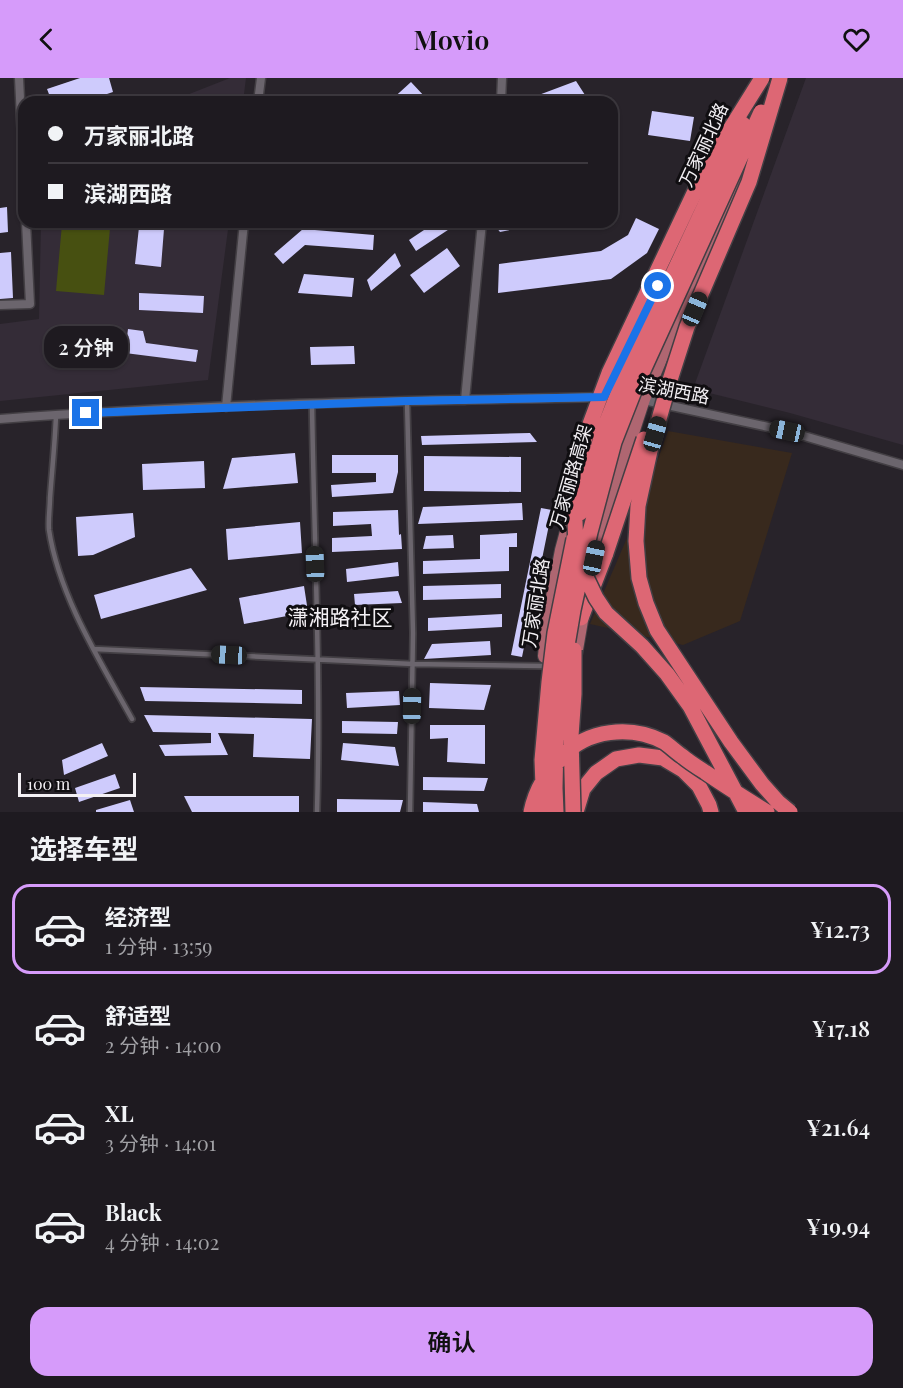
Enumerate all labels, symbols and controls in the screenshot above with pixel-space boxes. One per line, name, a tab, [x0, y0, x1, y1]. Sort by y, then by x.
text: Movio	[414, 21, 489, 57]
icon: back	[30, 23, 63, 56]
icon: heart	[840, 23, 873, 56]
street label: 万家丽北路	[673, 99, 733, 190]
text: 万家丽北路	[84, 120, 194, 150]
text: 滨湖西路	[84, 178, 172, 208]
route start	[644, 272, 671, 299]
car	[680, 289, 710, 329]
callout: 2 分钟	[44, 326, 128, 368]
text: 2 分钟	[59, 333, 113, 360]
street label: 滨湖西路	[637, 371, 712, 409]
route end	[72, 399, 99, 426]
car	[641, 414, 669, 454]
car	[768, 418, 806, 444]
street label: 万家丽路高架	[544, 422, 596, 532]
car	[581, 539, 607, 577]
car	[305, 546, 325, 582]
street label: 万家丽北路	[516, 557, 554, 649]
district label: 潇湘路社区	[288, 602, 393, 630]
car	[211, 645, 247, 665]
car	[403, 688, 421, 724]
scale bar	[18, 770, 136, 798]
text: 100 m	[27, 773, 70, 794]
text: 选择车型	[30, 830, 138, 866]
text: 经济型	[105, 901, 171, 931]
icon: car	[33, 902, 87, 956]
text: ¥12.73	[810, 914, 870, 944]
text: 1 分钟 · 13:59	[105, 932, 213, 959]
text: 舒适型	[105, 1000, 171, 1030]
icon: car	[33, 1001, 87, 1055]
text: ¥17.18	[812, 1013, 870, 1043]
text: 2 分钟 · 14:00	[105, 1031, 221, 1058]
text: XL	[105, 1098, 134, 1128]
icon: car	[33, 1100, 87, 1154]
text: ¥21.64	[807, 1112, 870, 1142]
text: 3 分钟 · 14:01	[105, 1129, 216, 1156]
text: Black	[105, 1197, 162, 1227]
icon: car	[33, 1199, 87, 1253]
text: ¥19.94	[806, 1211, 870, 1241]
text: 4 分钟 · 14:02	[105, 1228, 219, 1255]
button: 确认	[30, 1307, 873, 1376]

